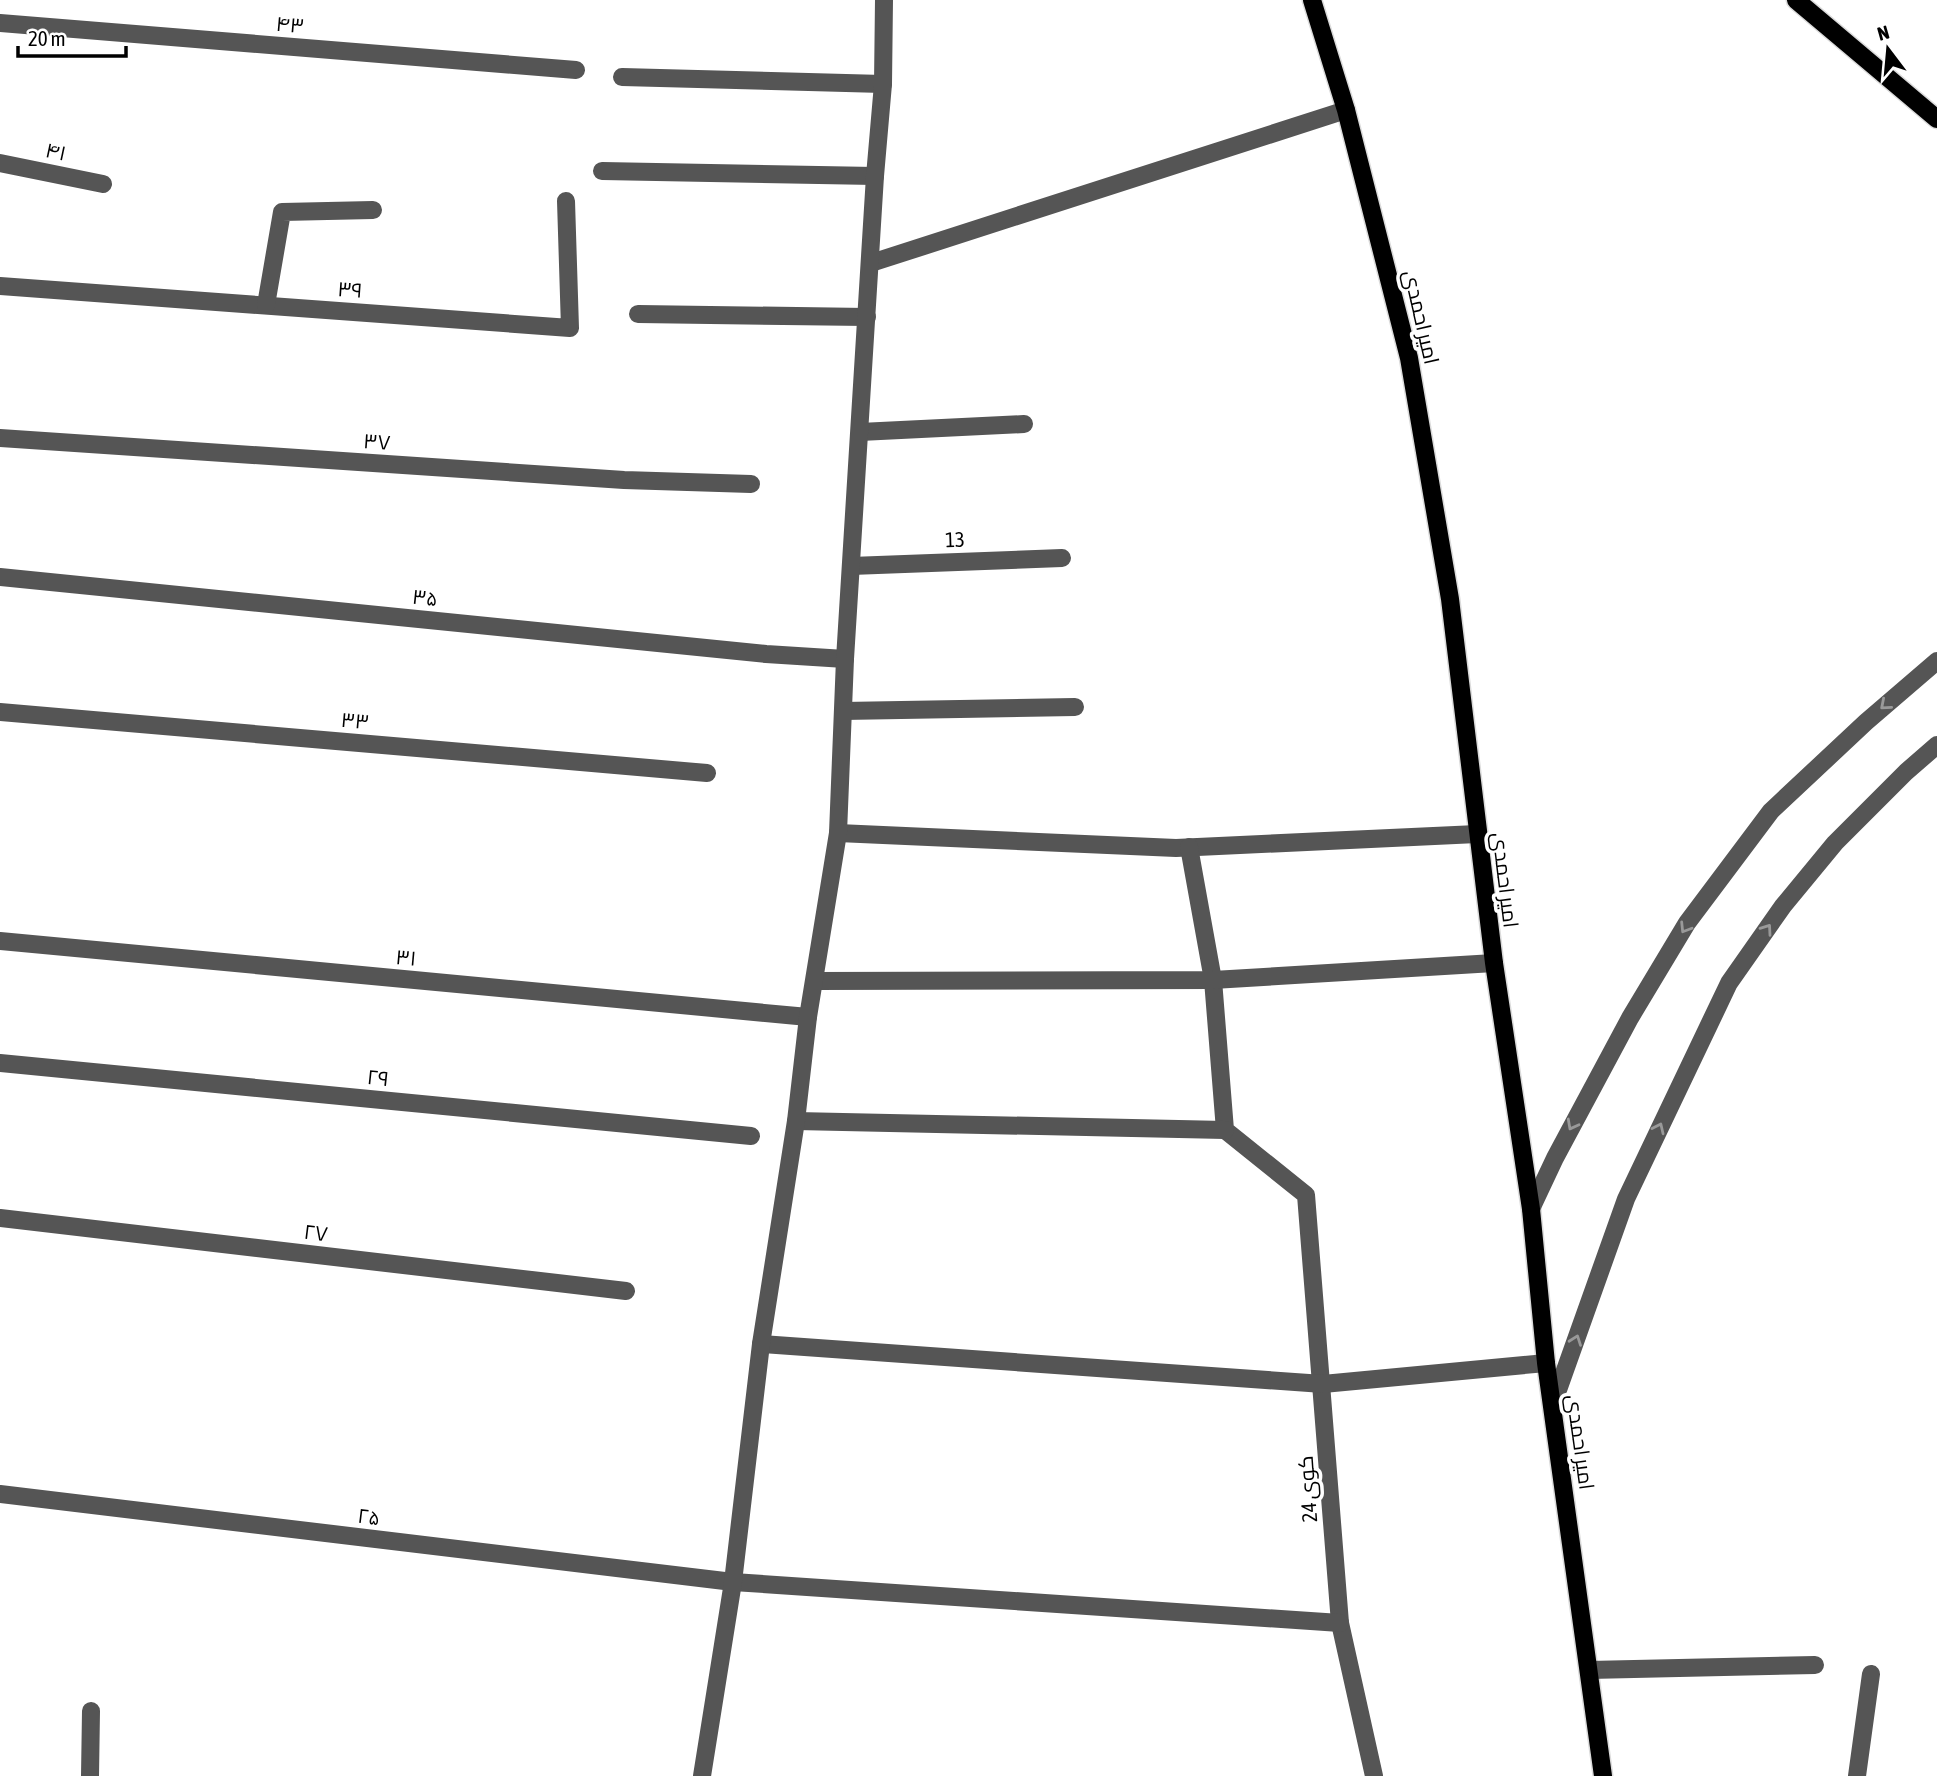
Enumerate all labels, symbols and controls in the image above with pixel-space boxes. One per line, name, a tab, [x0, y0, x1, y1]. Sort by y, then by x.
street label: ۴۳	[275, 11, 305, 37]
scale bar	[18, 14, 126, 58]
north arrow	[1853, 14, 1923, 84]
text: N	[1875, 21, 1892, 45]
text: 20 m	[28, 26, 66, 50]
street label: ۴۱	[44, 137, 68, 165]
street label: امیر احمدی	[1398, 268, 1444, 367]
street label: ۳۹	[337, 276, 363, 302]
street label: ۳۷	[363, 428, 391, 454]
street label: 13	[945, 527, 965, 551]
street label: ۳۵	[411, 584, 439, 610]
one-way arrow	[1881, 697, 1894, 709]
street label: ۳۳	[340, 707, 370, 733]
street label: امیر احمدی	[1486, 831, 1524, 929]
one-way arrow	[1680, 920, 1693, 933]
one-way arrow	[1759, 924, 1771, 937]
street label: ۳۱	[395, 944, 417, 970]
street label: ۲۹	[366, 1064, 390, 1090]
one-way arrow	[1567, 1118, 1581, 1131]
one-way arrow	[1651, 1123, 1665, 1136]
street label: ۲۷	[303, 1219, 329, 1245]
one-way arrow	[1568, 1334, 1582, 1347]
street label: امیر احمدی	[1560, 1393, 1600, 1491]
street label: کوی 24	[1293, 1455, 1323, 1523]
street label: ۲۵	[356, 1503, 382, 1529]

